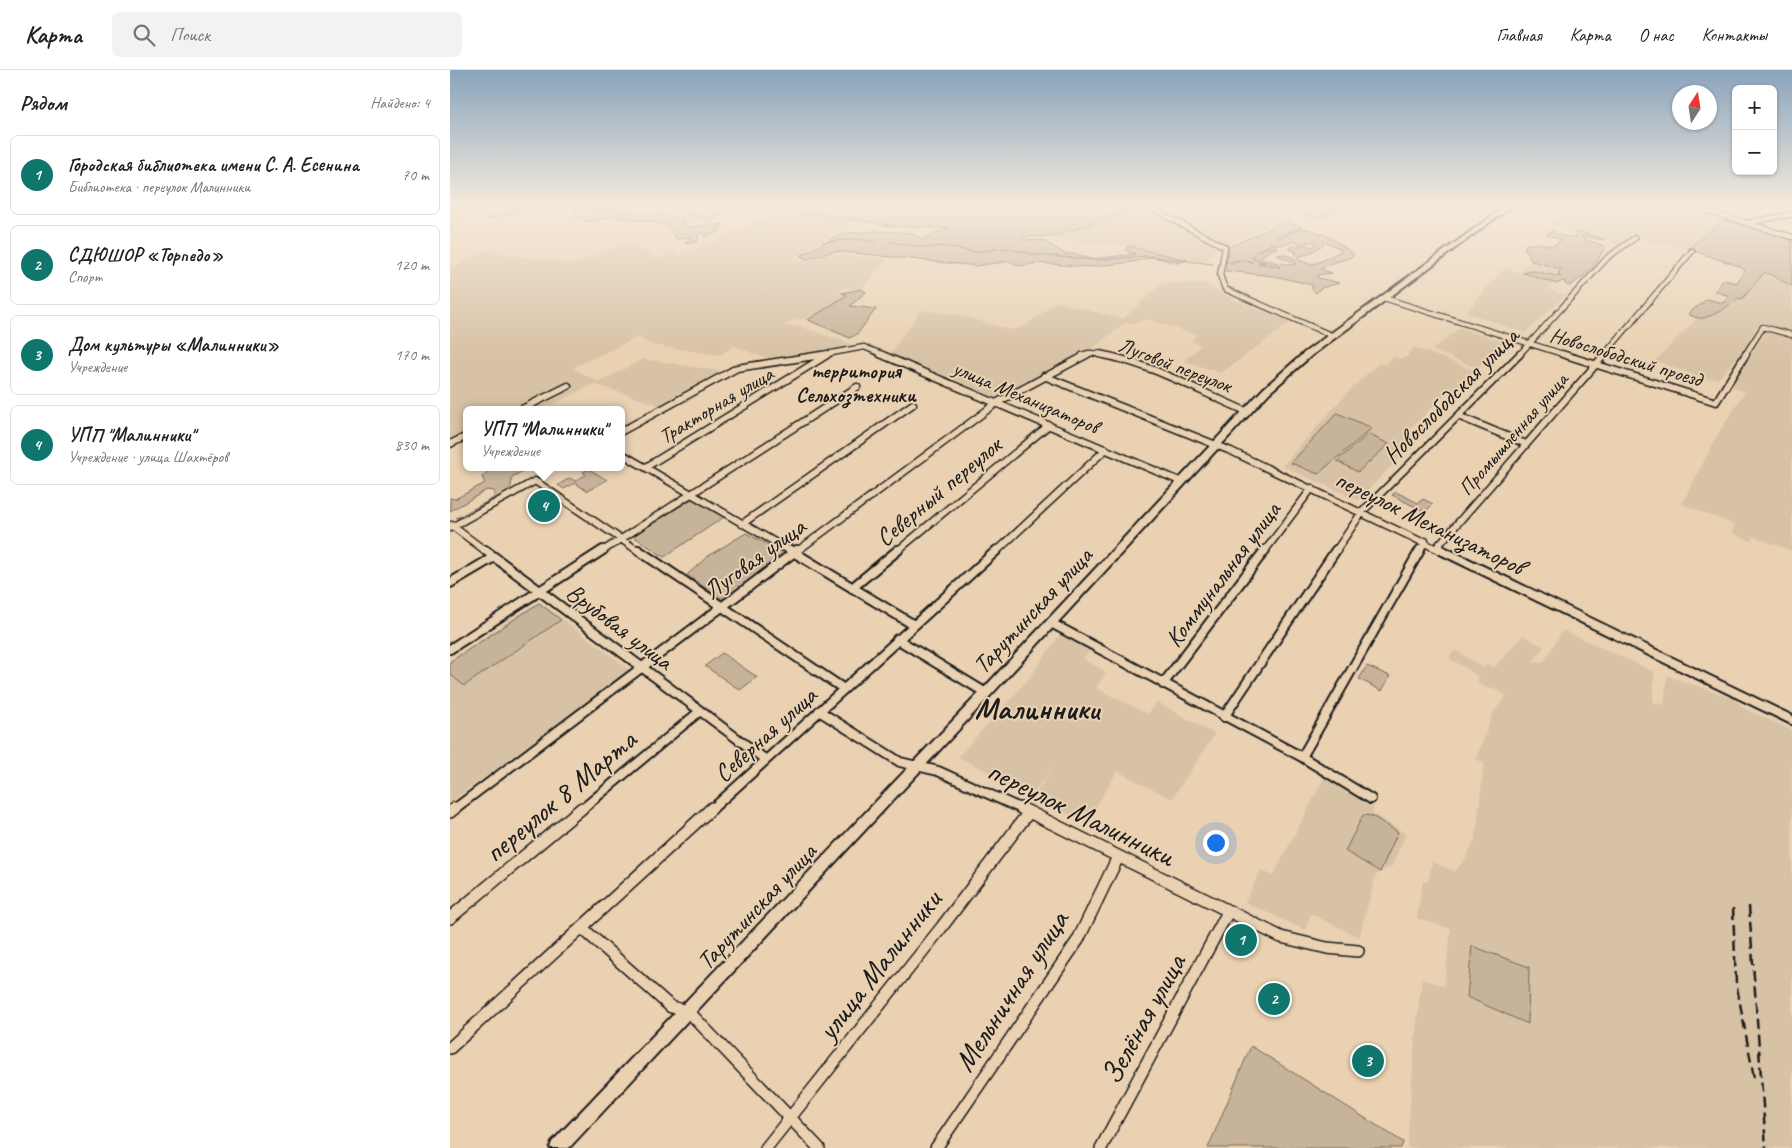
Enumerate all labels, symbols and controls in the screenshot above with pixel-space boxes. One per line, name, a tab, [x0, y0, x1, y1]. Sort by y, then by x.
search box	[112, 12, 462, 57]
text: Карта	[25, 20, 82, 50]
icon: search	[130, 21, 158, 49]
text: Поиск	[170, 23, 210, 47]
text: Главная	[1497, 24, 1542, 46]
text: Карта	[1570, 24, 1611, 46]
text: О нас	[1639, 24, 1674, 46]
text: Контакты	[1702, 24, 1767, 46]
north arrow	[1672, 85, 1717, 130]
map controls	[1732, 85, 1777, 175]
button: +	[1732, 85, 1777, 130]
text: Рядом	[20, 90, 67, 116]
text: Найдено: 4	[370, 93, 430, 113]
button: −	[1732, 130, 1777, 175]
text: Городская библиотека имени С. А. Есенина	[68, 153, 359, 177]
text: 1	[33, 165, 41, 185]
text: 70 m	[402, 165, 429, 185]
text: Библиотека · переулок Малинники	[68, 177, 250, 197]
text: СДЮШОР «Торпедо»	[68, 243, 223, 267]
text: 2	[33, 255, 41, 275]
text: 120 m	[395, 255, 429, 275]
text: Спорт	[68, 267, 103, 287]
street label: Новослободская улица	[1376, 319, 1527, 471]
street label: Новослободский проезд	[1547, 322, 1708, 393]
street label: Луговой переулок	[1115, 332, 1237, 399]
text: Дом культуры «Малинники»	[68, 333, 279, 357]
text: 3	[33, 345, 41, 365]
text: 170 m	[395, 345, 429, 365]
street label: улица Механизаторов	[948, 354, 1106, 441]
text: Учреждение	[68, 357, 127, 377]
district label: территория Сельхозтехники	[796, 358, 918, 409]
street label: Тракторная улица	[654, 360, 779, 449]
street label: Промышленная улица	[1453, 365, 1575, 501]
popup	[463, 406, 625, 471]
text: УПП "Малинники"	[481, 417, 607, 441]
text: УПП "Малинники"	[68, 423, 195, 447]
street label: Северный переулок	[869, 428, 1010, 554]
text: 4	[33, 435, 41, 455]
text: 830 m	[395, 435, 429, 455]
text: Учреждение	[481, 441, 540, 461]
text: Учреждение · улица Шахтёров	[68, 447, 228, 467]
street label: переулок Механизаторов	[1329, 463, 1535, 586]
pin: 4	[528, 487, 560, 525]
street label: Коммунальная улица	[1158, 494, 1289, 654]
street label: Луговая улица	[697, 510, 814, 607]
street label: Тарутинская улица	[966, 539, 1101, 681]
street label: Врубовая улица	[560, 576, 681, 679]
street label: Северная улица	[707, 679, 825, 789]
district label: Малинники	[975, 690, 1101, 728]
street label: переулок 8 Марта	[476, 720, 646, 871]
street label: переулок Малинники	[981, 751, 1182, 875]
your location	[1203, 830, 1229, 856]
street label: Тарутинская улица	[690, 835, 825, 977]
street label: улица Малинники	[807, 881, 951, 1049]
street label: Мельничная улица	[945, 902, 1078, 1078]
pin: 1	[1225, 921, 1257, 959]
street label: Зелёная улица	[1092, 946, 1195, 1091]
pin: 2	[1258, 980, 1290, 1018]
pin: 3	[1352, 1042, 1384, 1080]

